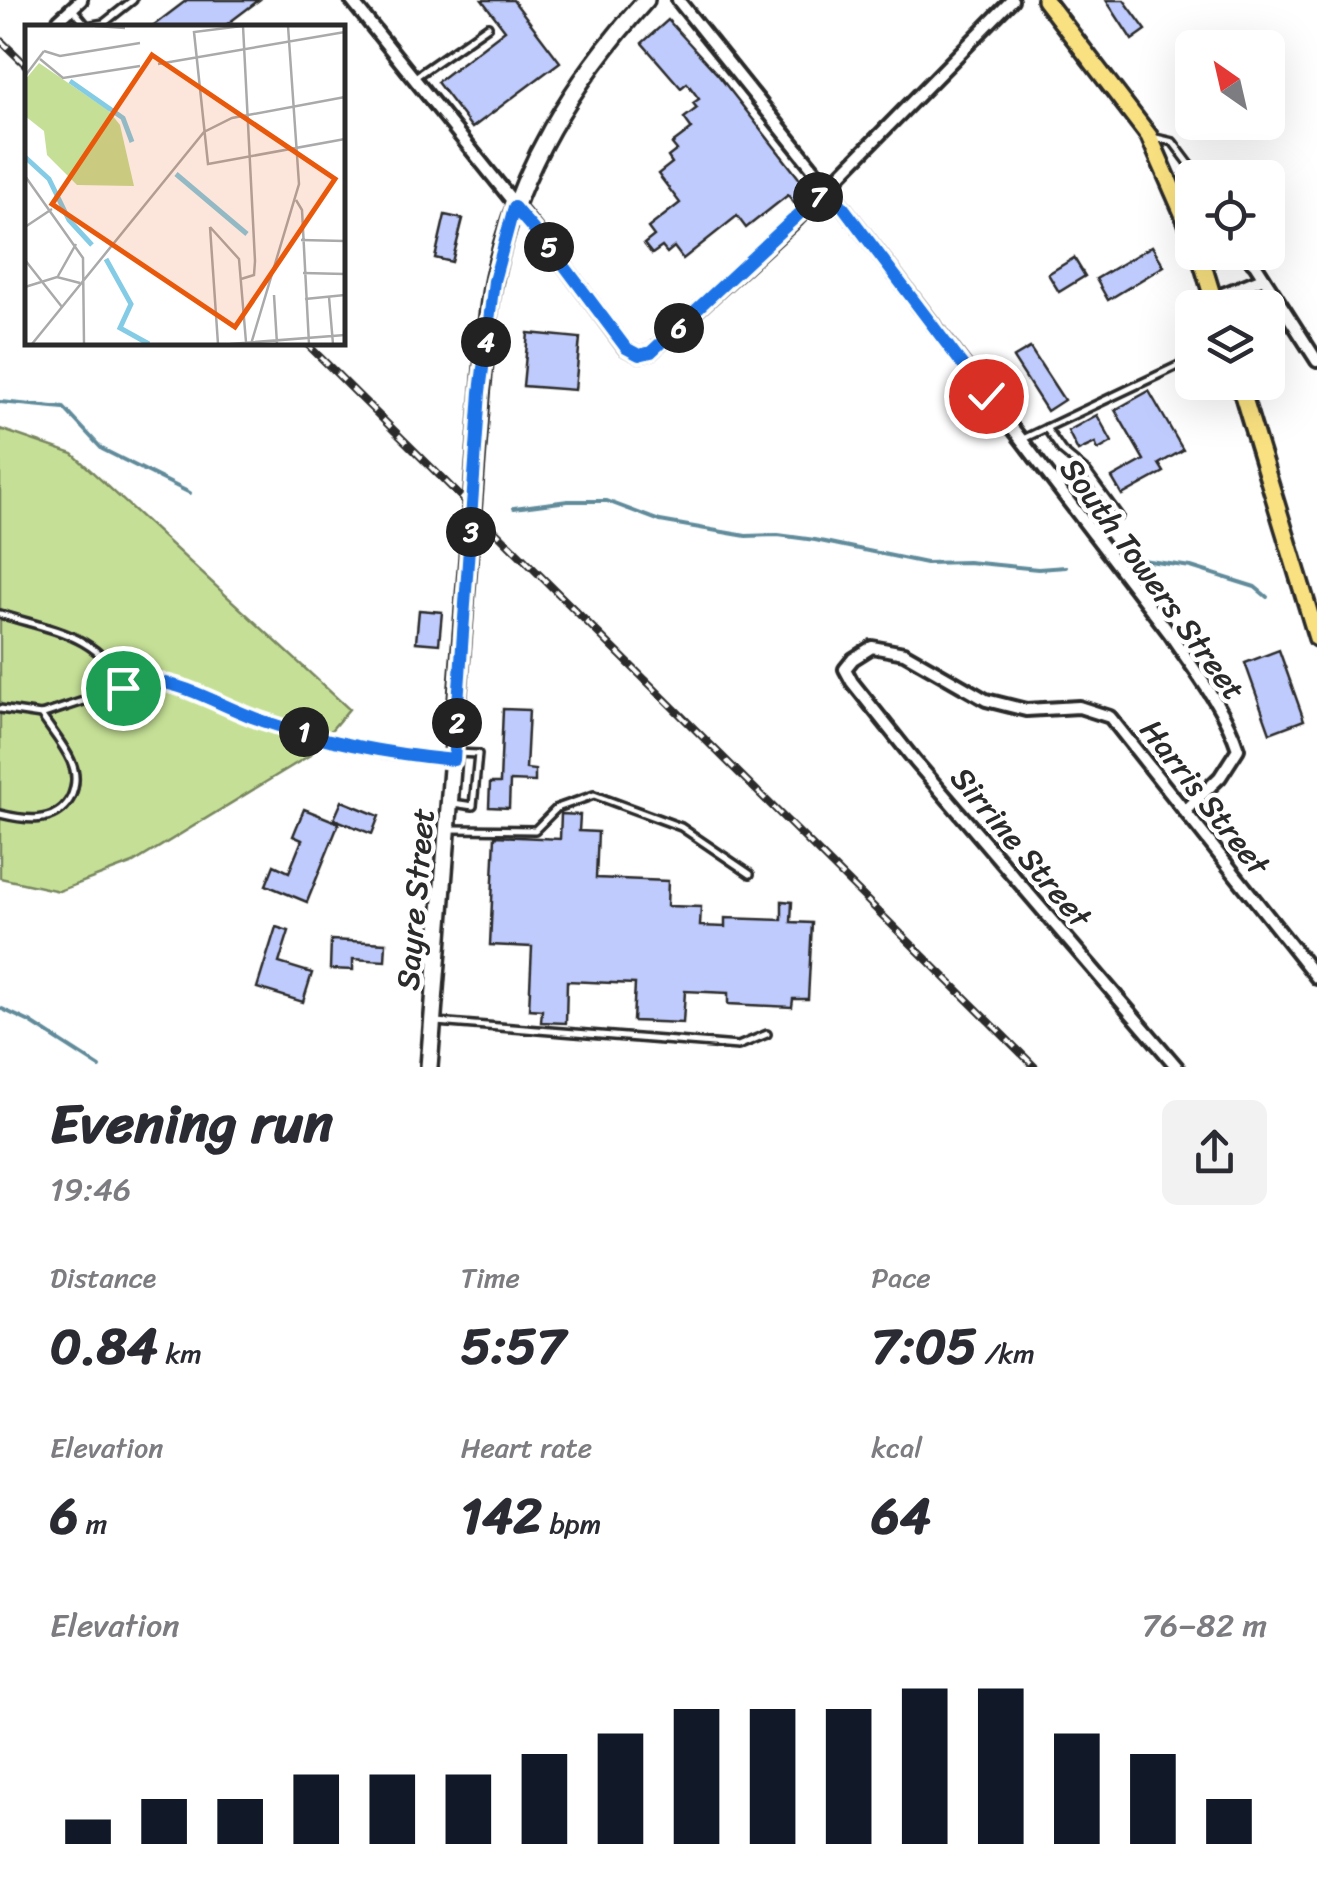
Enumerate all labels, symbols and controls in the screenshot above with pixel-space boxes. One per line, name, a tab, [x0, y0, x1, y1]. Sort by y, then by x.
inset map	[25, 25, 345, 345]
north arrow	[1175, 30, 1285, 140]
map controls	[1175, 30, 1285, 400]
button: locate	[1175, 160, 1285, 270]
pin: 7	[793, 172, 843, 222]
text: 7	[810, 172, 826, 221]
pin: 5	[524, 222, 574, 272]
text: 5	[540, 222, 558, 271]
button: layers	[1175, 290, 1285, 400]
pin: 6	[654, 303, 704, 353]
text: 6	[671, 303, 687, 352]
pin: 4	[461, 317, 511, 367]
text: 4	[477, 317, 495, 366]
pin	[944, 354, 1029, 439]
icon: check	[959, 369, 1014, 424]
street label: South Towers Street	[1044, 445, 1261, 713]
pin: 3	[446, 507, 496, 557]
text: 3	[463, 507, 479, 556]
pin	[81, 646, 166, 731]
icon: arrive	[96, 661, 151, 716]
pin: 2	[432, 698, 482, 748]
text: 2	[449, 698, 465, 747]
street label: Harris Street	[1125, 706, 1285, 889]
pin: 1	[279, 707, 329, 757]
text: 1	[298, 707, 310, 756]
street label: Sirrine Street	[935, 753, 1107, 942]
street label: Sayre Street	[379, 806, 452, 992]
text: Evening run	[50, 1075, 333, 1172]
button: share	[1162, 1100, 1267, 1205]
text: 19:46	[50, 1161, 131, 1218]
text: Distance	[50, 1253, 156, 1302]
text: Time	[461, 1253, 520, 1302]
text: Pace	[871, 1253, 931, 1302]
text: 0.84	[50, 1302, 158, 1391]
text: 5:57	[461, 1302, 565, 1391]
text: 7:05	[871, 1302, 977, 1391]
text: km	[158, 1329, 202, 1378]
text: /km	[977, 1329, 1035, 1378]
text: Elevation	[50, 1423, 163, 1472]
text: Heart rate	[461, 1423, 592, 1472]
text: kcal	[871, 1423, 922, 1472]
text: 6	[50, 1472, 78, 1561]
text: 142	[461, 1472, 542, 1561]
text: 64	[871, 1472, 931, 1561]
text: m	[78, 1499, 107, 1548]
text: bpm	[542, 1499, 601, 1548]
text: Elevation	[50, 1597, 180, 1654]
text: 76–82 m	[1142, 1597, 1267, 1654]

